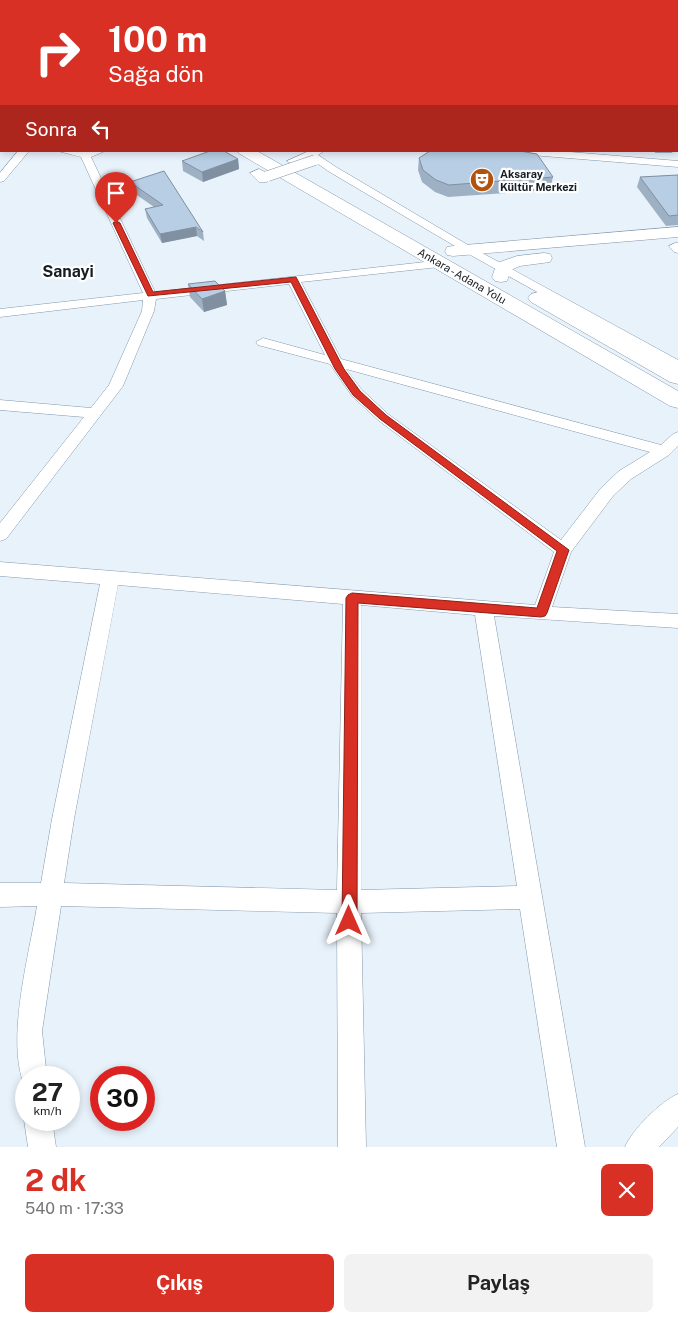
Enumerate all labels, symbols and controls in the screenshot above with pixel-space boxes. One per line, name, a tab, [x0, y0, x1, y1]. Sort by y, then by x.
text: 100 m	[108, 19, 207, 60]
icon: right	[25, 20, 90, 85]
text: Sağa dön	[108, 61, 204, 87]
icon: left	[87, 115, 115, 143]
text: Sonra	[25, 118, 77, 140]
theatre icon: Aksaray Kültür Merkezi	[469, 167, 495, 193]
place label: Aksaray Kültür Merkezi	[500, 168, 577, 193]
pin	[95, 172, 137, 223]
icon: arrive	[102, 179, 130, 207]
street label: Ankara - Adana Yolu	[416, 246, 508, 306]
district label: Sanayi	[42, 262, 94, 281]
position arrow	[322, 894, 374, 946]
speed limit sign: 30	[90, 1066, 155, 1131]
text: 27	[32, 1077, 63, 1107]
text: km/h	[33, 1104, 62, 1118]
text: 2 dk	[25, 1162, 86, 1198]
button: close	[601, 1164, 653, 1216]
text: 540 m · 17:33	[25, 1199, 124, 1218]
button: Çıkış	[25, 1254, 334, 1312]
button: Paylaş	[344, 1254, 653, 1312]

